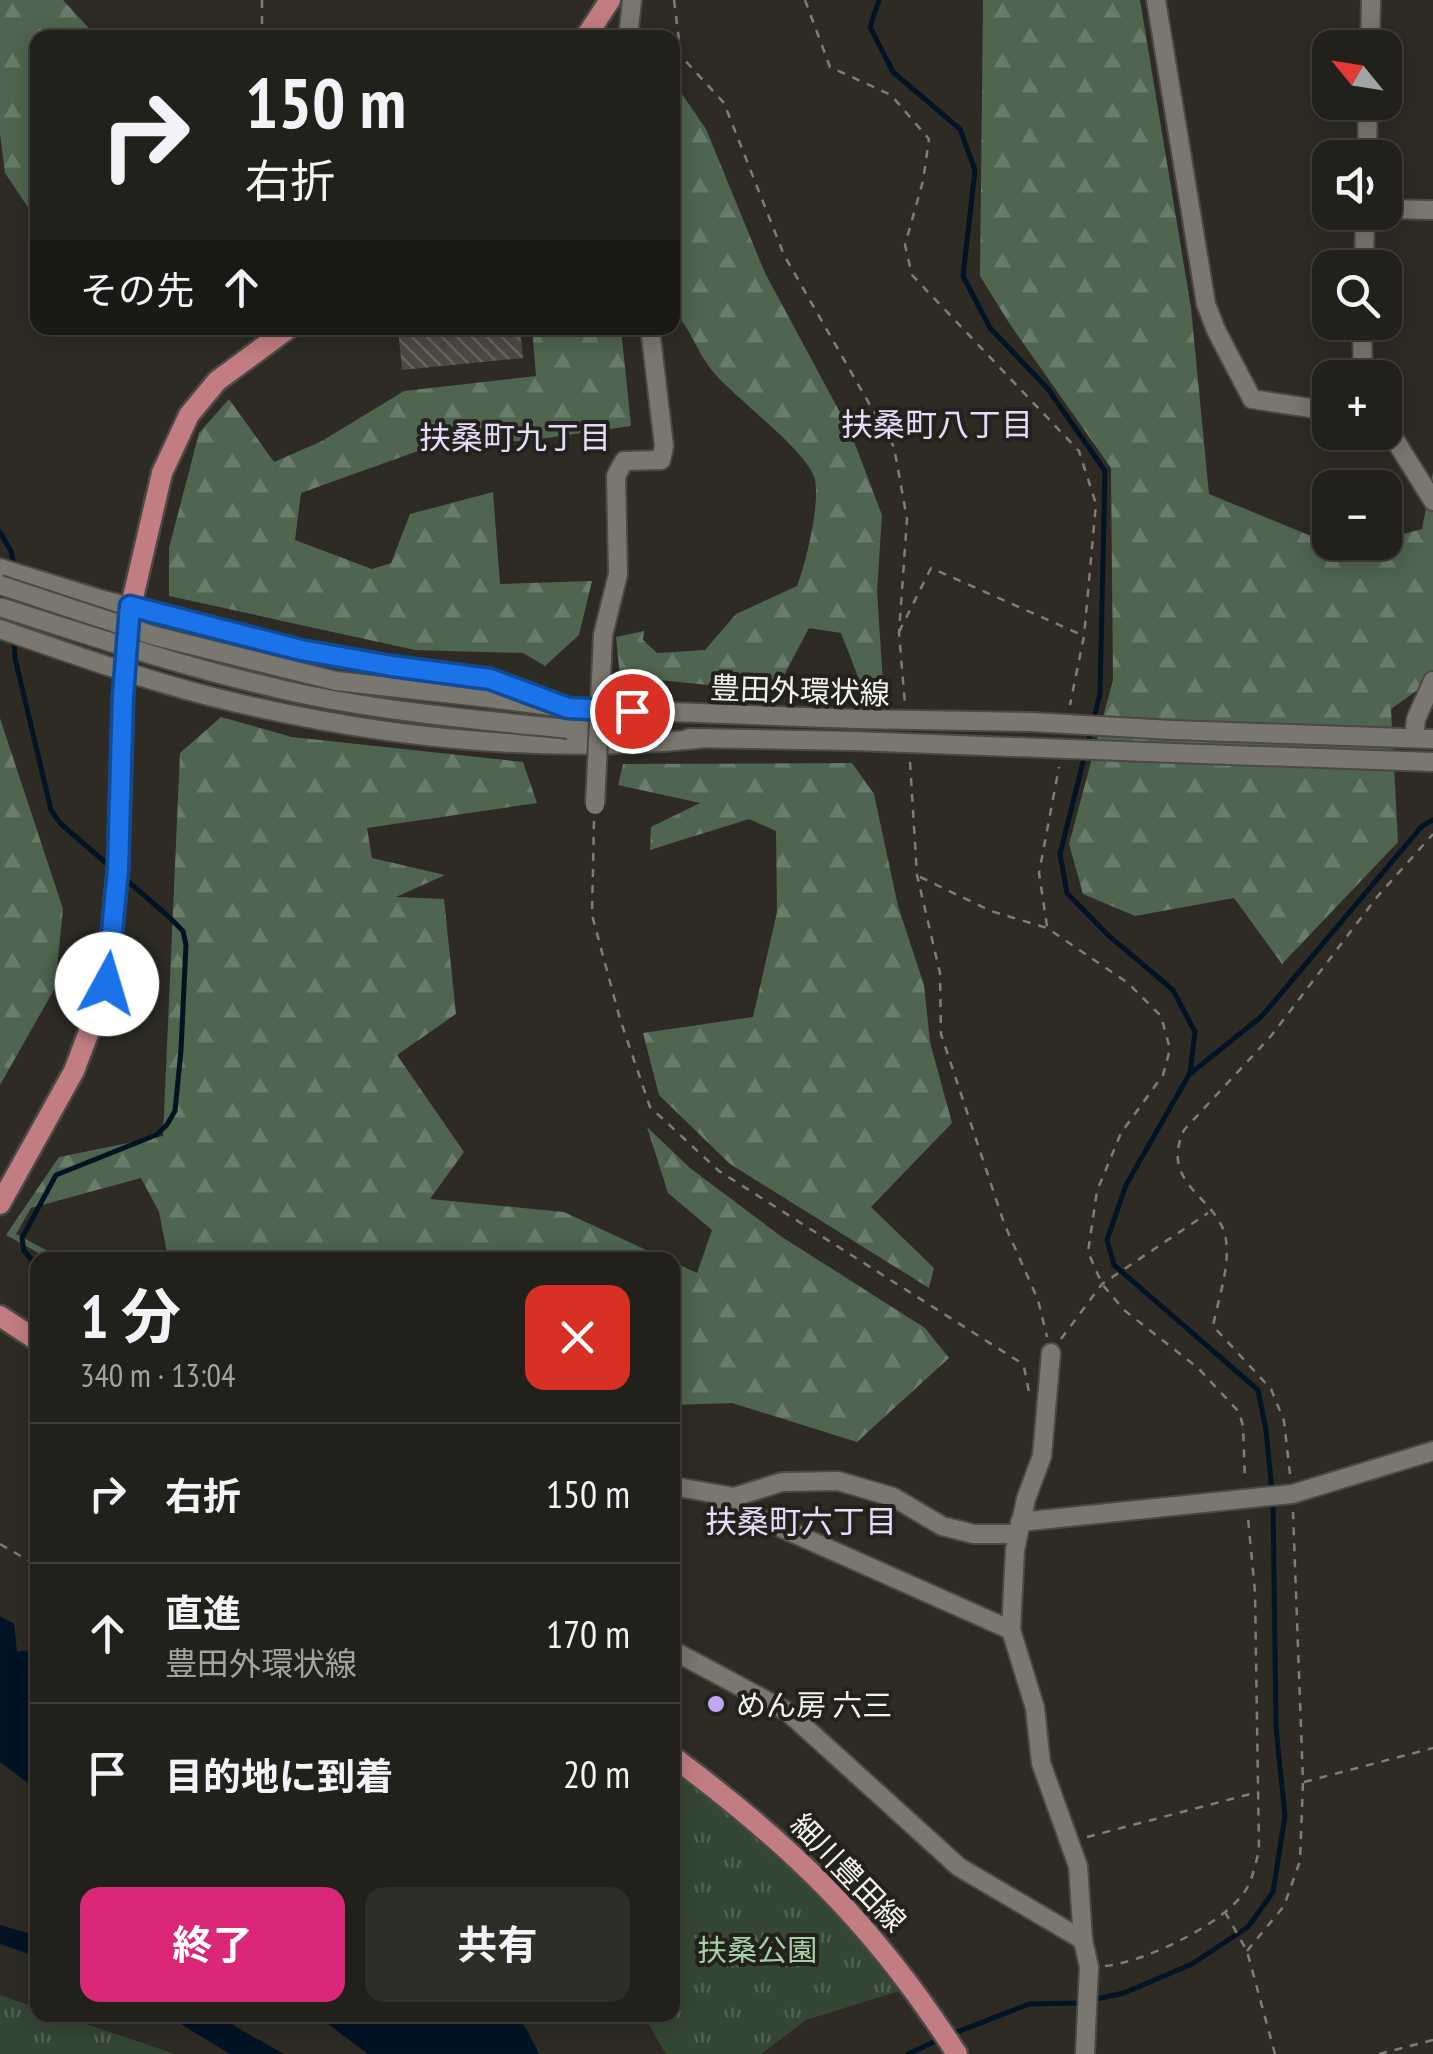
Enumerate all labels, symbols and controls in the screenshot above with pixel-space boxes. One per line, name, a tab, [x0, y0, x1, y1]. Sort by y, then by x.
north arrow	[1312, 30, 1402, 120]
map controls	[1312, 30, 1402, 560]
text: 150 m	[245, 57, 406, 147]
icon: right	[80, 70, 210, 200]
button: sound	[1312, 140, 1402, 230]
text: 右折	[245, 151, 335, 209]
button: search	[1312, 250, 1402, 340]
icon: ahead	[214, 260, 269, 315]
text: その先	[80, 265, 194, 314]
button: +	[1312, 360, 1402, 450]
district label: 扶桑町八丁目	[841, 403, 1033, 445]
district label: 扶桑町九丁目	[419, 416, 611, 458]
button: −	[1312, 470, 1402, 560]
street label: 豊田外環状線	[709, 667, 891, 713]
pin	[590, 669, 675, 754]
icon: arrive	[605, 684, 660, 739]
position arrow	[55, 932, 159, 1036]
text: 1 分	[80, 1277, 181, 1355]
button: close	[525, 1285, 630, 1390]
text: 340 m · 13:04	[80, 1354, 235, 1396]
icon: right	[80, 1466, 135, 1521]
text: 150 m	[546, 1469, 630, 1518]
text: 右折	[165, 1471, 241, 1520]
district label: 扶桑町六丁目	[705, 1500, 897, 1542]
text: 直進	[165, 1588, 241, 1637]
icon: ahead	[80, 1606, 135, 1661]
text: 170 m	[546, 1609, 630, 1658]
text: 豊田外環状線	[165, 1642, 357, 1684]
place label: めん房 六三	[736, 1685, 892, 1724]
marker: めん房 六三	[705, 1693, 727, 1715]
icon: arrive	[80, 1746, 135, 1801]
text: 20 m	[563, 1749, 630, 1798]
text: 目的地に到着	[165, 1751, 393, 1800]
street label: 細川豊田線	[783, 1805, 915, 1939]
button: 終了	[80, 1887, 345, 2002]
button: 共有	[365, 1887, 630, 2002]
park label: 扶桑公園	[697, 1930, 817, 1969]

